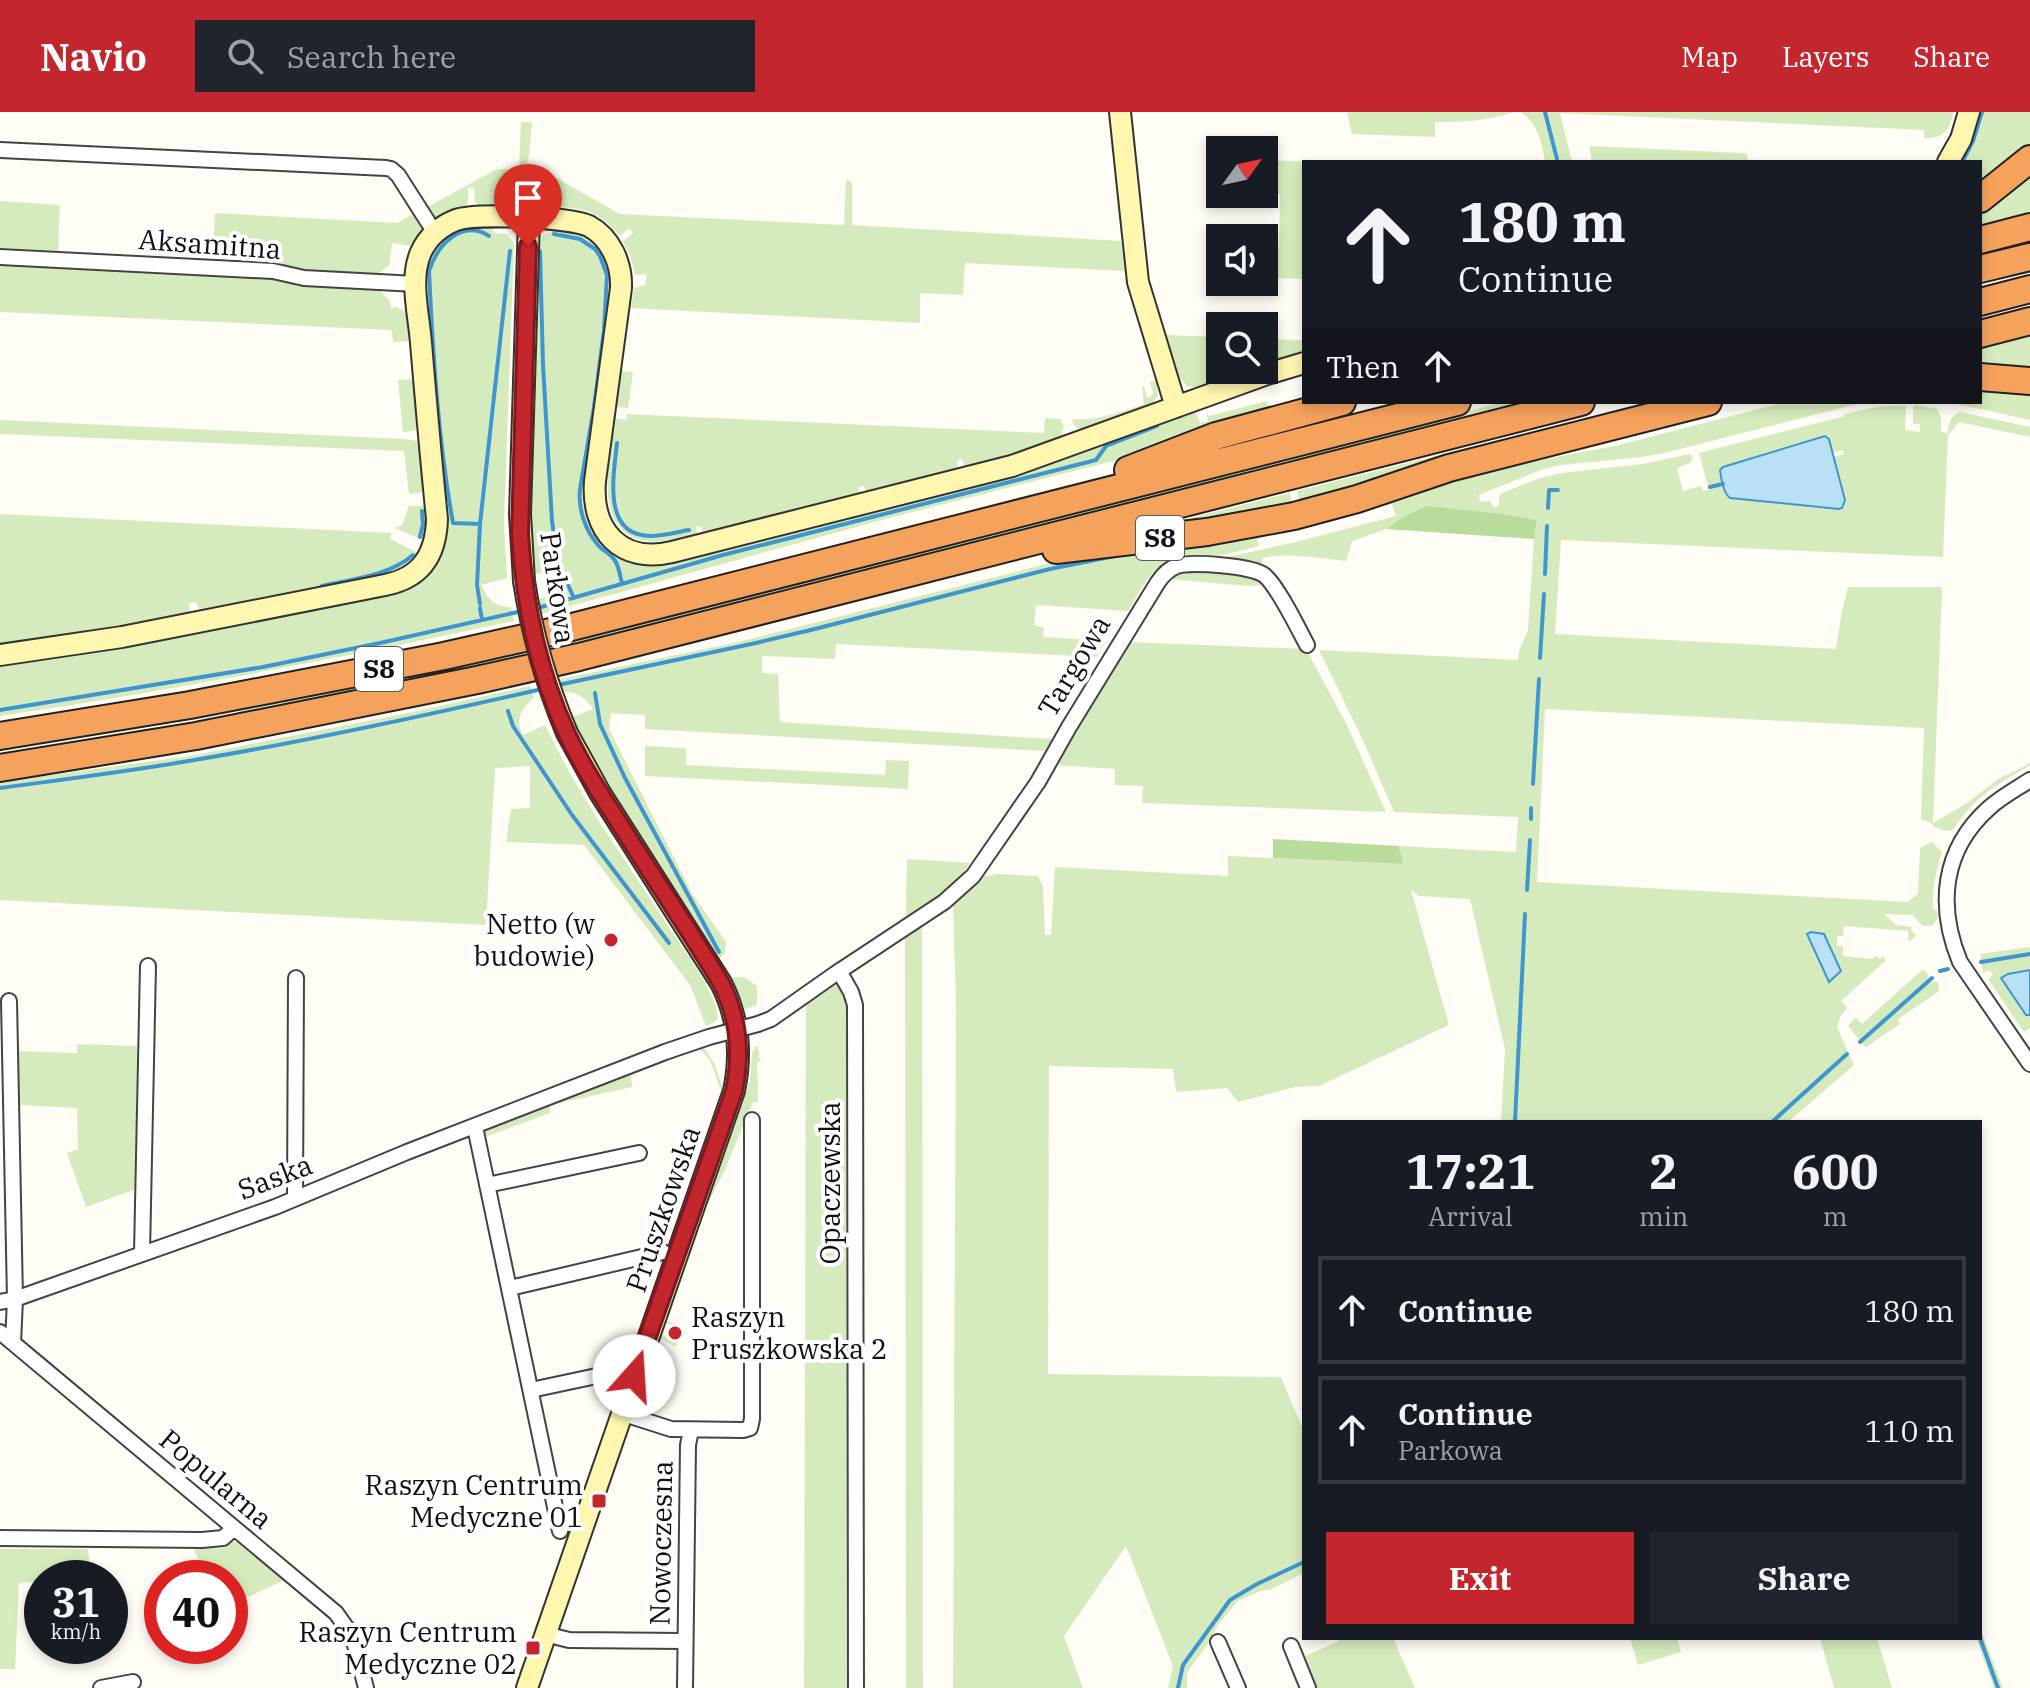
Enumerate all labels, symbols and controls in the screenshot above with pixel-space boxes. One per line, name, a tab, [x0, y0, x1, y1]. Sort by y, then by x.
search box	[195, 20, 755, 92]
text: Navio	[40, 32, 147, 81]
icon: search	[223, 34, 267, 78]
text: Search here	[287, 37, 456, 76]
text: Map	[1681, 38, 1738, 75]
text: Layers	[1782, 38, 1869, 75]
text: Share	[1913, 38, 1990, 75]
north arrow	[1206, 136, 1278, 208]
map controls	[1206, 136, 1278, 384]
pin	[494, 164, 562, 246]
icon: arrive	[506, 176, 550, 220]
text: 180 m	[1458, 185, 1626, 257]
icon: ahead	[1326, 192, 1430, 296]
street label: Aksamitna	[138, 220, 283, 267]
button: sound	[1206, 224, 1278, 296]
text: Continue	[1458, 255, 1613, 302]
button: search	[1206, 312, 1278, 384]
icon: ahead	[1416, 344, 1460, 388]
text: Then	[1326, 347, 1400, 386]
road number: S8	[1136, 516, 1184, 560]
street label: Parkowa	[532, 529, 585, 647]
street label: Targowa	[1029, 608, 1118, 723]
road number: S8	[355, 647, 403, 691]
place label: Netto (w budowie)	[474, 905, 595, 974]
marker: Netto (w budowie)	[602, 931, 620, 949]
street label: Opaczewska	[811, 1101, 848, 1265]
street label: Pruszkowska	[617, 1121, 708, 1297]
text: 17:21	[1406, 1140, 1535, 1202]
text: 2	[1649, 1140, 1678, 1202]
text: 600	[1792, 1140, 1878, 1202]
street label: Saska	[232, 1145, 317, 1208]
text: Arrival	[1428, 1199, 1513, 1233]
text: min	[1639, 1199, 1688, 1233]
text: m	[1823, 1199, 1848, 1233]
icon: ahead	[1330, 1288, 1374, 1332]
text: Continue	[1398, 1291, 1533, 1330]
text: 180 m	[1864, 1291, 1954, 1330]
place label: Raszyn Pruszkowska 2	[691, 1298, 888, 1367]
marker: Raszyn Pruszkowska 2	[666, 1324, 684, 1342]
position arrow	[592, 1334, 676, 1418]
text: Continue	[1398, 1394, 1533, 1433]
icon: ahead	[1330, 1408, 1374, 1452]
text: 110 m	[1864, 1411, 1954, 1450]
street label: Popularna	[152, 1421, 281, 1537]
text: Parkowa	[1398, 1433, 1503, 1467]
street label: Nowoczesna	[641, 1460, 680, 1626]
place label: Raszyn Centrum Medyczne 01	[365, 1466, 583, 1535]
marker: Raszyn Centrum Medyczne 01	[590, 1492, 608, 1510]
button: Exit	[1326, 1532, 1634, 1624]
button: Share	[1650, 1532, 1958, 1624]
speed limit sign: 40	[144, 1560, 248, 1664]
text: 31	[52, 1576, 100, 1628]
place label: Raszyn Centrum Medyczne 02	[299, 1613, 517, 1682]
text: km/h	[51, 1618, 101, 1645]
marker: Raszyn Centrum Medyczne 02	[524, 1639, 542, 1657]

